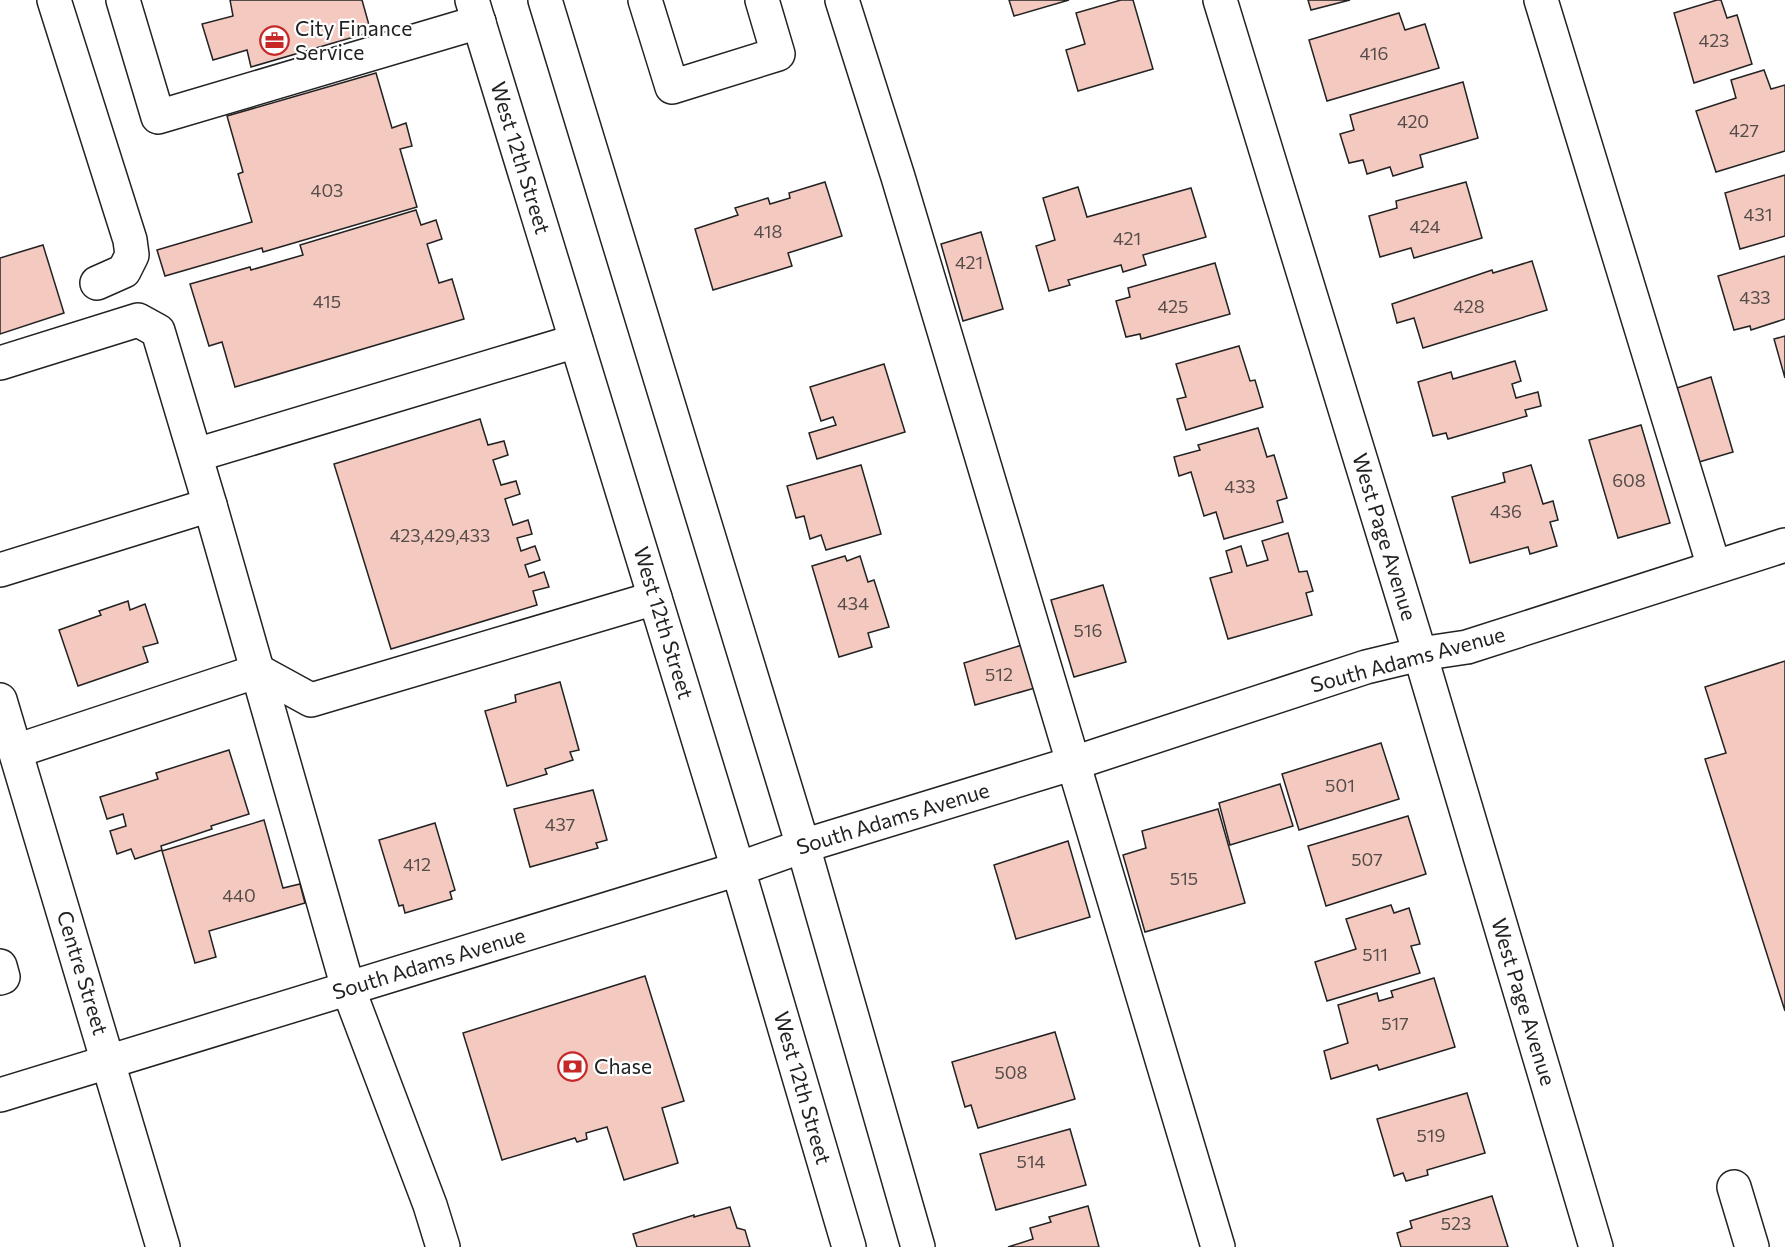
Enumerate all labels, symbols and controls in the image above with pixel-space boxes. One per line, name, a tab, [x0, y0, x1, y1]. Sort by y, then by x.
place label: City Finance Service	[295, 15, 412, 64]
office icon: City Finance Service	[258, 25, 290, 57]
house number: 423	[1699, 29, 1729, 51]
house number: 416	[1360, 42, 1388, 64]
street label: West 12th Street	[486, 78, 556, 237]
house number: 420	[1397, 110, 1429, 132]
house number: 427	[1729, 119, 1759, 141]
house number: 403	[311, 179, 343, 201]
house number: 431	[1744, 203, 1772, 225]
house number: 424	[1409, 215, 1441, 237]
house number: 418	[754, 220, 783, 242]
house number: 421	[1113, 227, 1141, 249]
house number: 421	[955, 251, 983, 273]
house number: 433	[1739, 286, 1771, 308]
house number: 415	[313, 290, 341, 312]
house number: 425	[1158, 295, 1188, 317]
house number: 428	[1453, 295, 1485, 317]
street label: West Page Avenue	[1348, 450, 1423, 623]
house number: 608	[1612, 469, 1646, 491]
house number: 433	[1224, 475, 1256, 497]
house number: 436	[1490, 500, 1522, 522]
house number: 423,429,433	[390, 524, 490, 546]
street label: West 12th Street	[629, 543, 699, 702]
house number: 434	[837, 592, 869, 614]
house number: 516	[1074, 619, 1102, 641]
street label: South Adams Avenue	[1308, 621, 1508, 697]
house number: 512	[985, 663, 1013, 685]
house number: 501	[1325, 774, 1355, 796]
street label: South Adams Avenue	[793, 776, 992, 859]
house number: 437	[545, 813, 575, 835]
house number: 507	[1351, 848, 1383, 870]
house number: 412	[403, 853, 431, 875]
house number: 515	[1170, 867, 1198, 889]
house number: 440	[222, 884, 256, 906]
street label: Centre Street	[53, 907, 114, 1038]
street label: West Page Avenue	[1487, 915, 1562, 1088]
street label: South Adams Avenue	[329, 921, 528, 1004]
house number: 511	[1362, 943, 1388, 965]
street label: West 12th Street	[770, 1008, 837, 1167]
house number: 517	[1381, 1012, 1409, 1034]
bank icon: Chase	[557, 1051, 589, 1083]
place label: Chase	[594, 1053, 652, 1078]
house number: 508	[994, 1061, 1028, 1083]
house number: 519	[1417, 1124, 1445, 1146]
house number: 514	[1017, 1150, 1046, 1172]
house number: 523	[1441, 1212, 1471, 1234]

